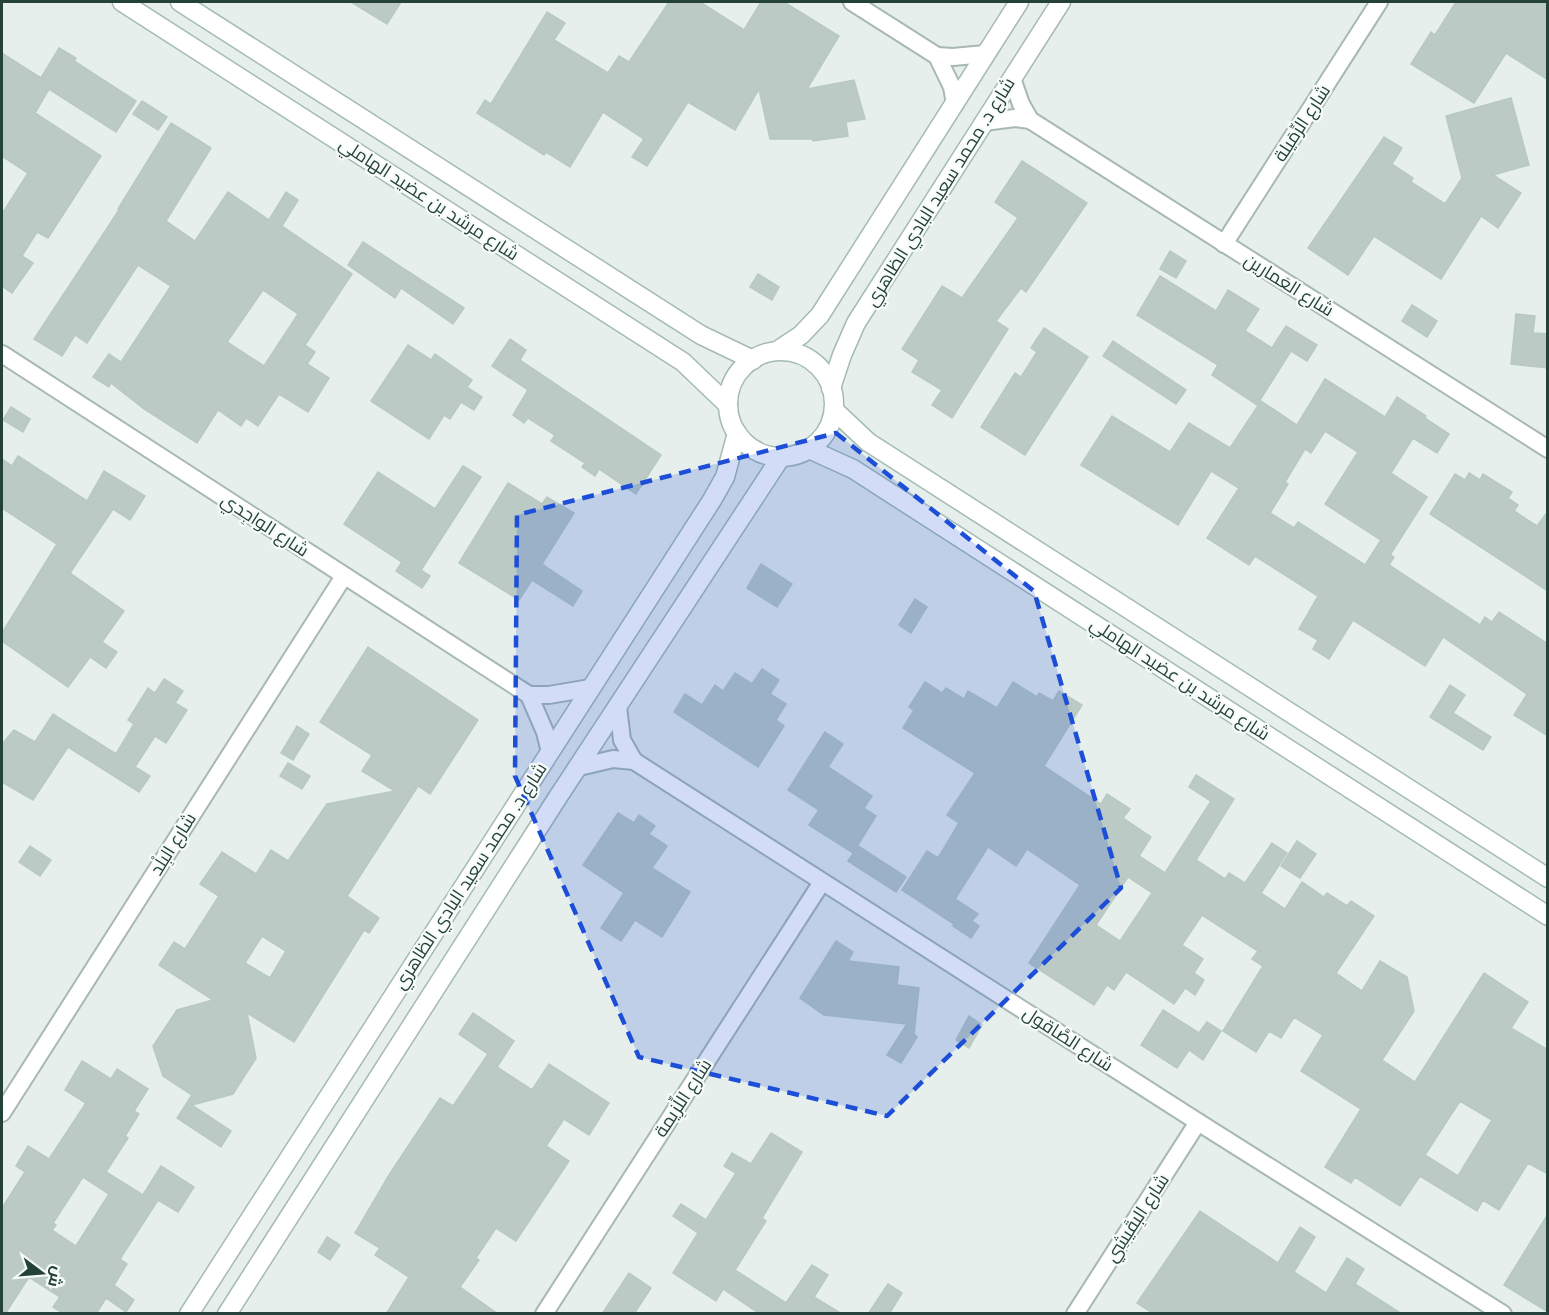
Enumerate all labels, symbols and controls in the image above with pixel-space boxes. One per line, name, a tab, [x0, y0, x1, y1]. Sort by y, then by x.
street label: شارع د. محمد سعيد البادي الظاهري	[860, 73, 1022, 312]
street label: شارع الرِّمَيلة	[1269, 80, 1336, 166]
street label: شارع مرشد بن عضيد الهاملي	[333, 133, 523, 268]
street label: شارع العَمارين	[1240, 249, 1338, 322]
street label: شارع الواجِدي	[215, 489, 313, 564]
street label: شارع مرشد بن عضيد الهاملي	[1084, 613, 1274, 748]
street label: شارع د. محمد سعيد البادي الظاهري	[388, 759, 554, 995]
street label: شارع البِلْد	[145, 809, 202, 880]
street label: شارع الصَّاقول	[1018, 1002, 1117, 1077]
street label: شارع اللِّزِيمة	[648, 1053, 717, 1142]
street label: شارع البِقَيشِي	[1100, 1170, 1175, 1267]
north arrow	[12, 1243, 72, 1303]
text: ش	[44, 1265, 68, 1289]

